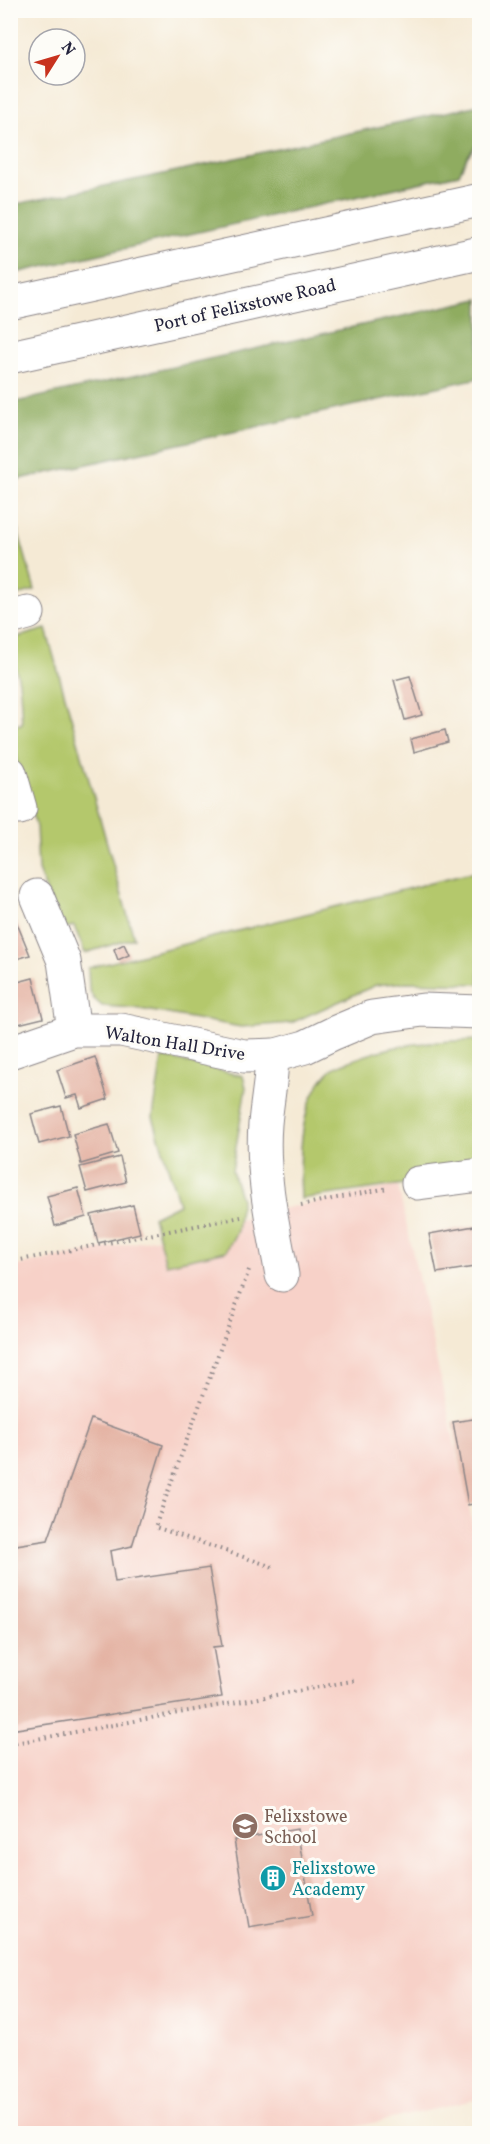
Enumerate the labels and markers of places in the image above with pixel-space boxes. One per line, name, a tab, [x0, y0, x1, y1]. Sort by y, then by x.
place label: Felixstowe School	[264, 1805, 347, 1851]
school or university icon: Felixstowe School	[230, 1811, 260, 1841]
place label: Felixstowe Academy	[292, 1857, 375, 1903]
building icon: Felixstowe Academy	[258, 1863, 288, 1893]

